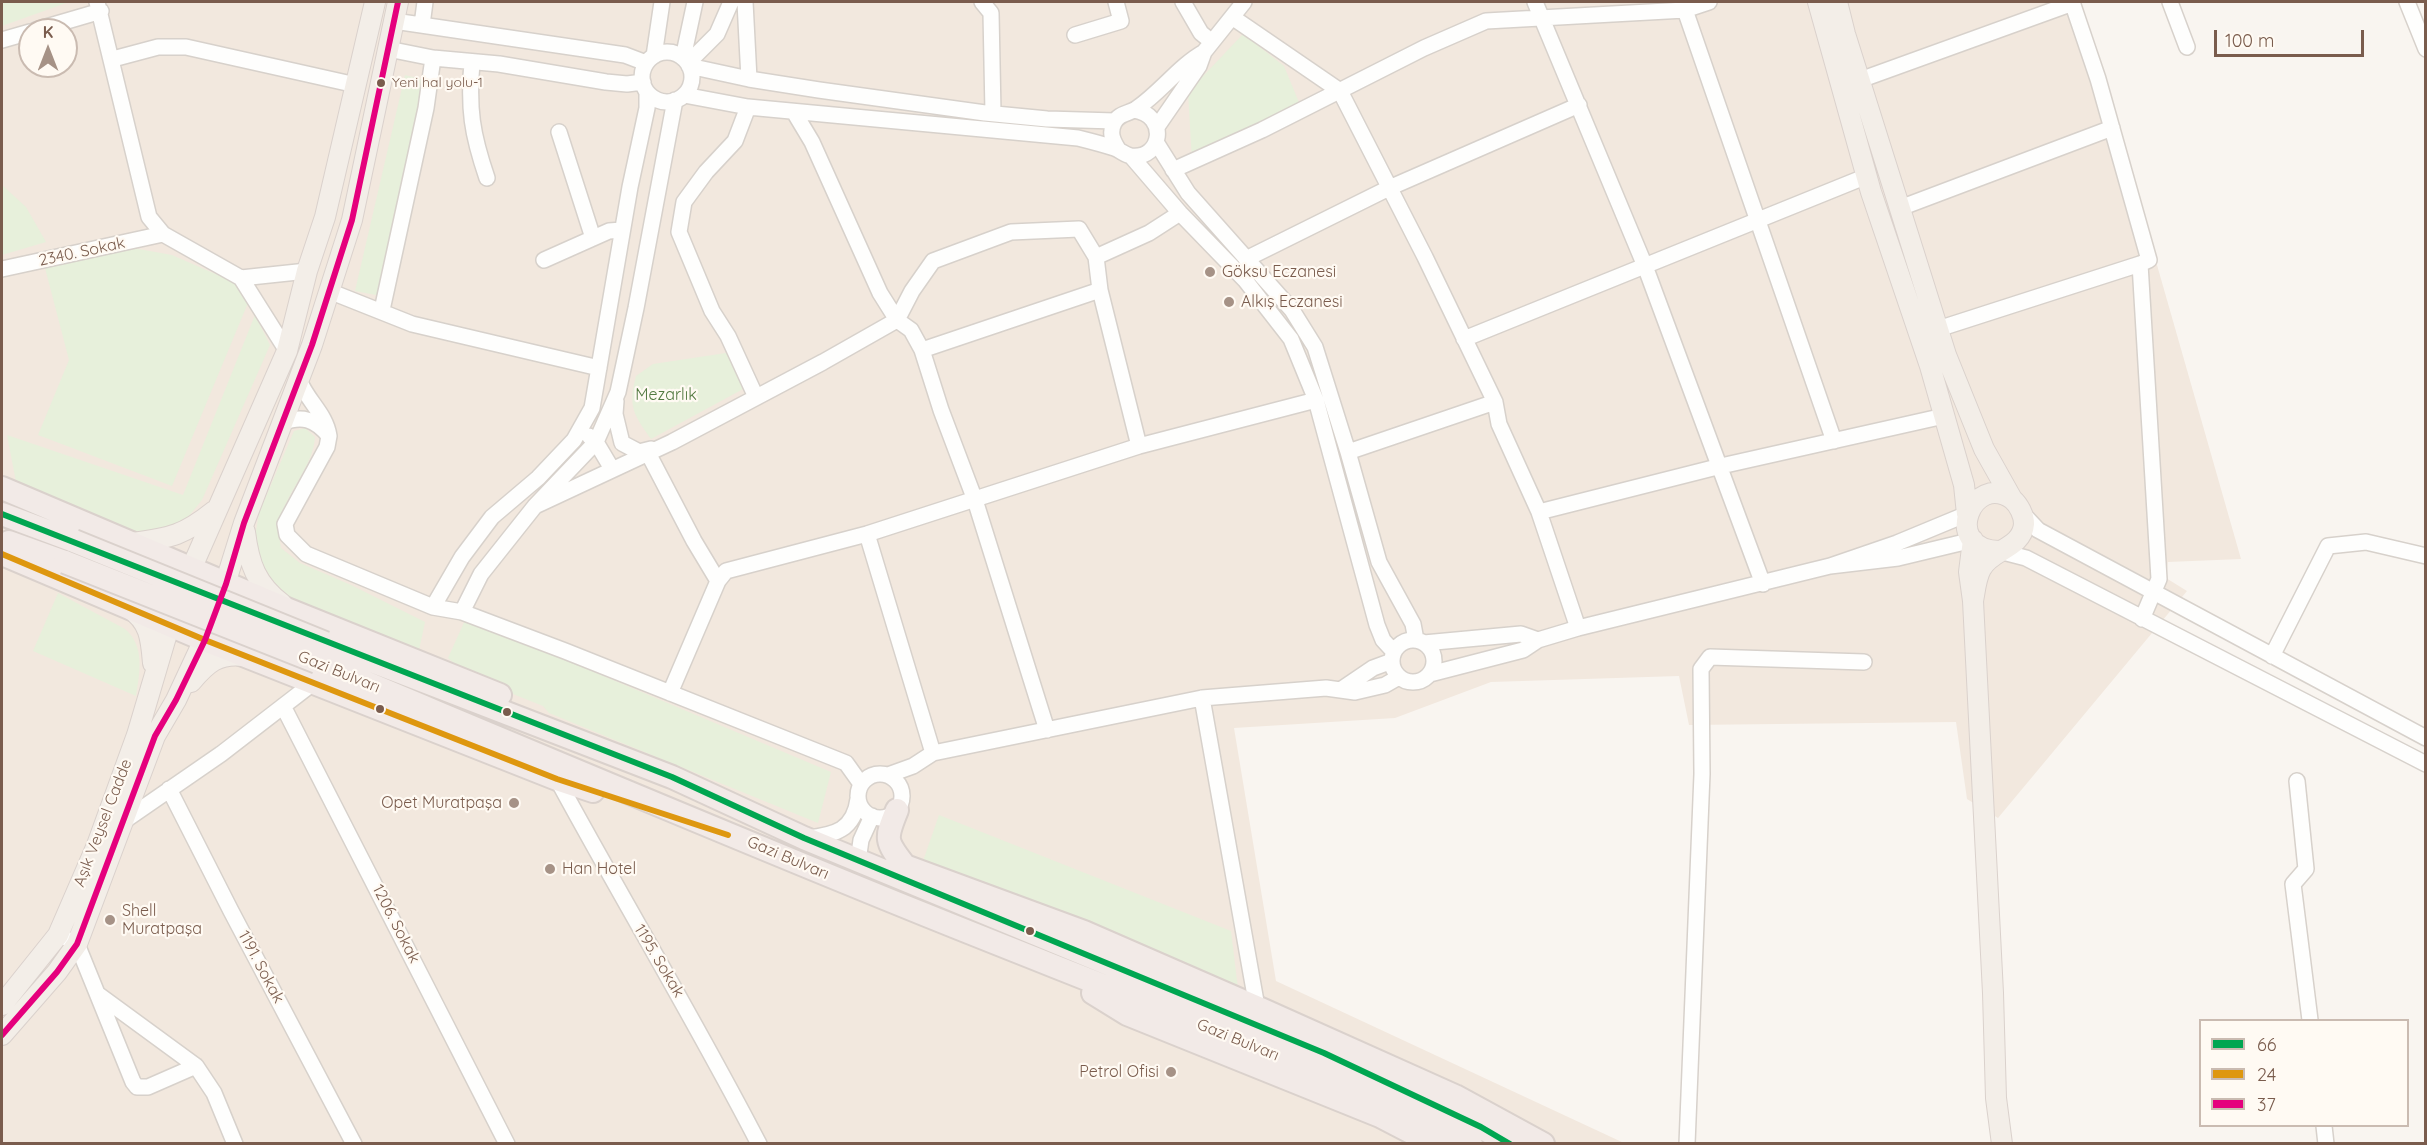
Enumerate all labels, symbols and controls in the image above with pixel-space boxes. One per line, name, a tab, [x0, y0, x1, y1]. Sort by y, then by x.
north arrow	[18, 18, 78, 78]
scale bar	[2217, 18, 2367, 56]
text: K	[43, 22, 53, 42]
text: 100 m	[2225, 29, 2274, 52]
place label: Yeni hal yolu-1	[392, 75, 483, 91]
marker: Yeni hal yolu-1	[375, 77, 387, 89]
street label: 2340. Sokak	[37, 233, 127, 271]
place label: Göksu Eczanesi	[1222, 262, 1336, 282]
marker: Göksu Eczanesi	[1203, 265, 1217, 279]
place label: Alkış Eczanesi	[1241, 292, 1343, 312]
marker: Alkış Eczanesi	[1222, 295, 1236, 309]
park label: Mezarlık	[635, 385, 697, 405]
street label: Gazi Bulvarı	[295, 647, 383, 697]
unlabelled marker	[374, 703, 386, 715]
unlabelled marker	[501, 706, 513, 718]
street label: Aşık Veysel Cadde	[70, 756, 136, 890]
place label: Opet Muratpaşa	[381, 793, 502, 813]
marker: Opet Muratpaşa	[507, 796, 521, 810]
street label: Gazi Bulvarı	[744, 832, 832, 884]
place label: Han Hotel	[562, 859, 636, 879]
marker: Han Hotel	[543, 862, 557, 876]
street label: 1206. Sokak	[368, 882, 424, 966]
place label: Shell Muratpaşa	[122, 901, 202, 939]
marker: Shell Muratpaşa	[103, 913, 117, 927]
street label: 1195. Sokak	[630, 921, 688, 1001]
unlabelled marker	[1024, 925, 1036, 937]
street label: 1191. Sokak	[234, 927, 288, 1007]
street label: Gazi Bulvarı	[1194, 1015, 1282, 1065]
legend	[2199, 1019, 2409, 1127]
text: 66	[2257, 1033, 2276, 1056]
place label: Petrol Ofisi	[1079, 1062, 1159, 1082]
text: 24	[2257, 1063, 2276, 1086]
marker: Petrol Ofisi	[1164, 1065, 1178, 1079]
text: 37	[2257, 1093, 2276, 1116]

